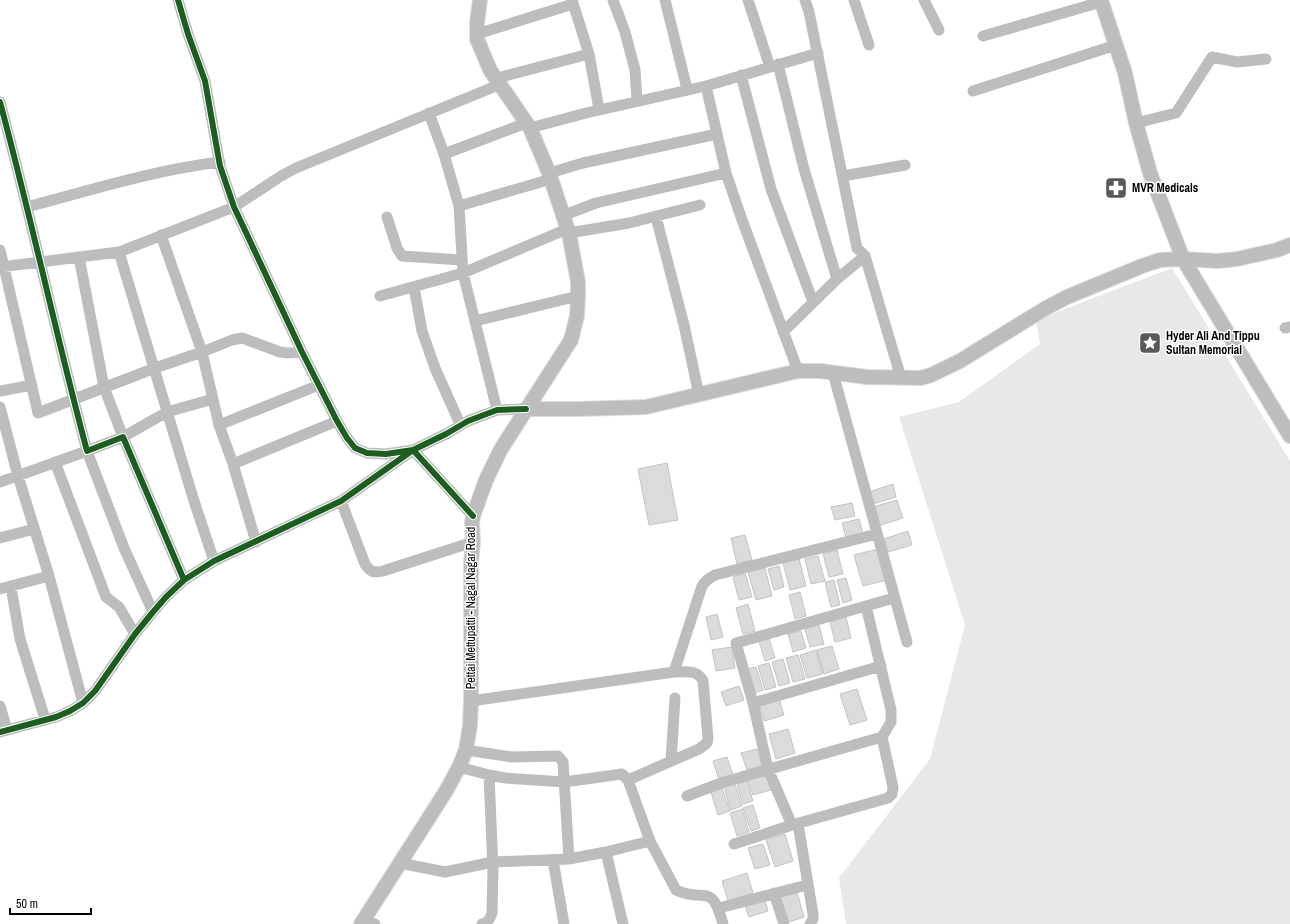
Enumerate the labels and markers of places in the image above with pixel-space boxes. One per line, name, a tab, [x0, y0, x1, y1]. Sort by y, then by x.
pharmacy icon: MVR Medicals	[1103, 175, 1129, 201]
place label: MVR Medicals	[1132, 180, 1199, 196]
place label: Hyder Ali And Tippu Sultan Memorial	[1166, 328, 1260, 358]
place icon: Hyder Ali And Tippu Sultan Memorial	[1137, 330, 1163, 356]

